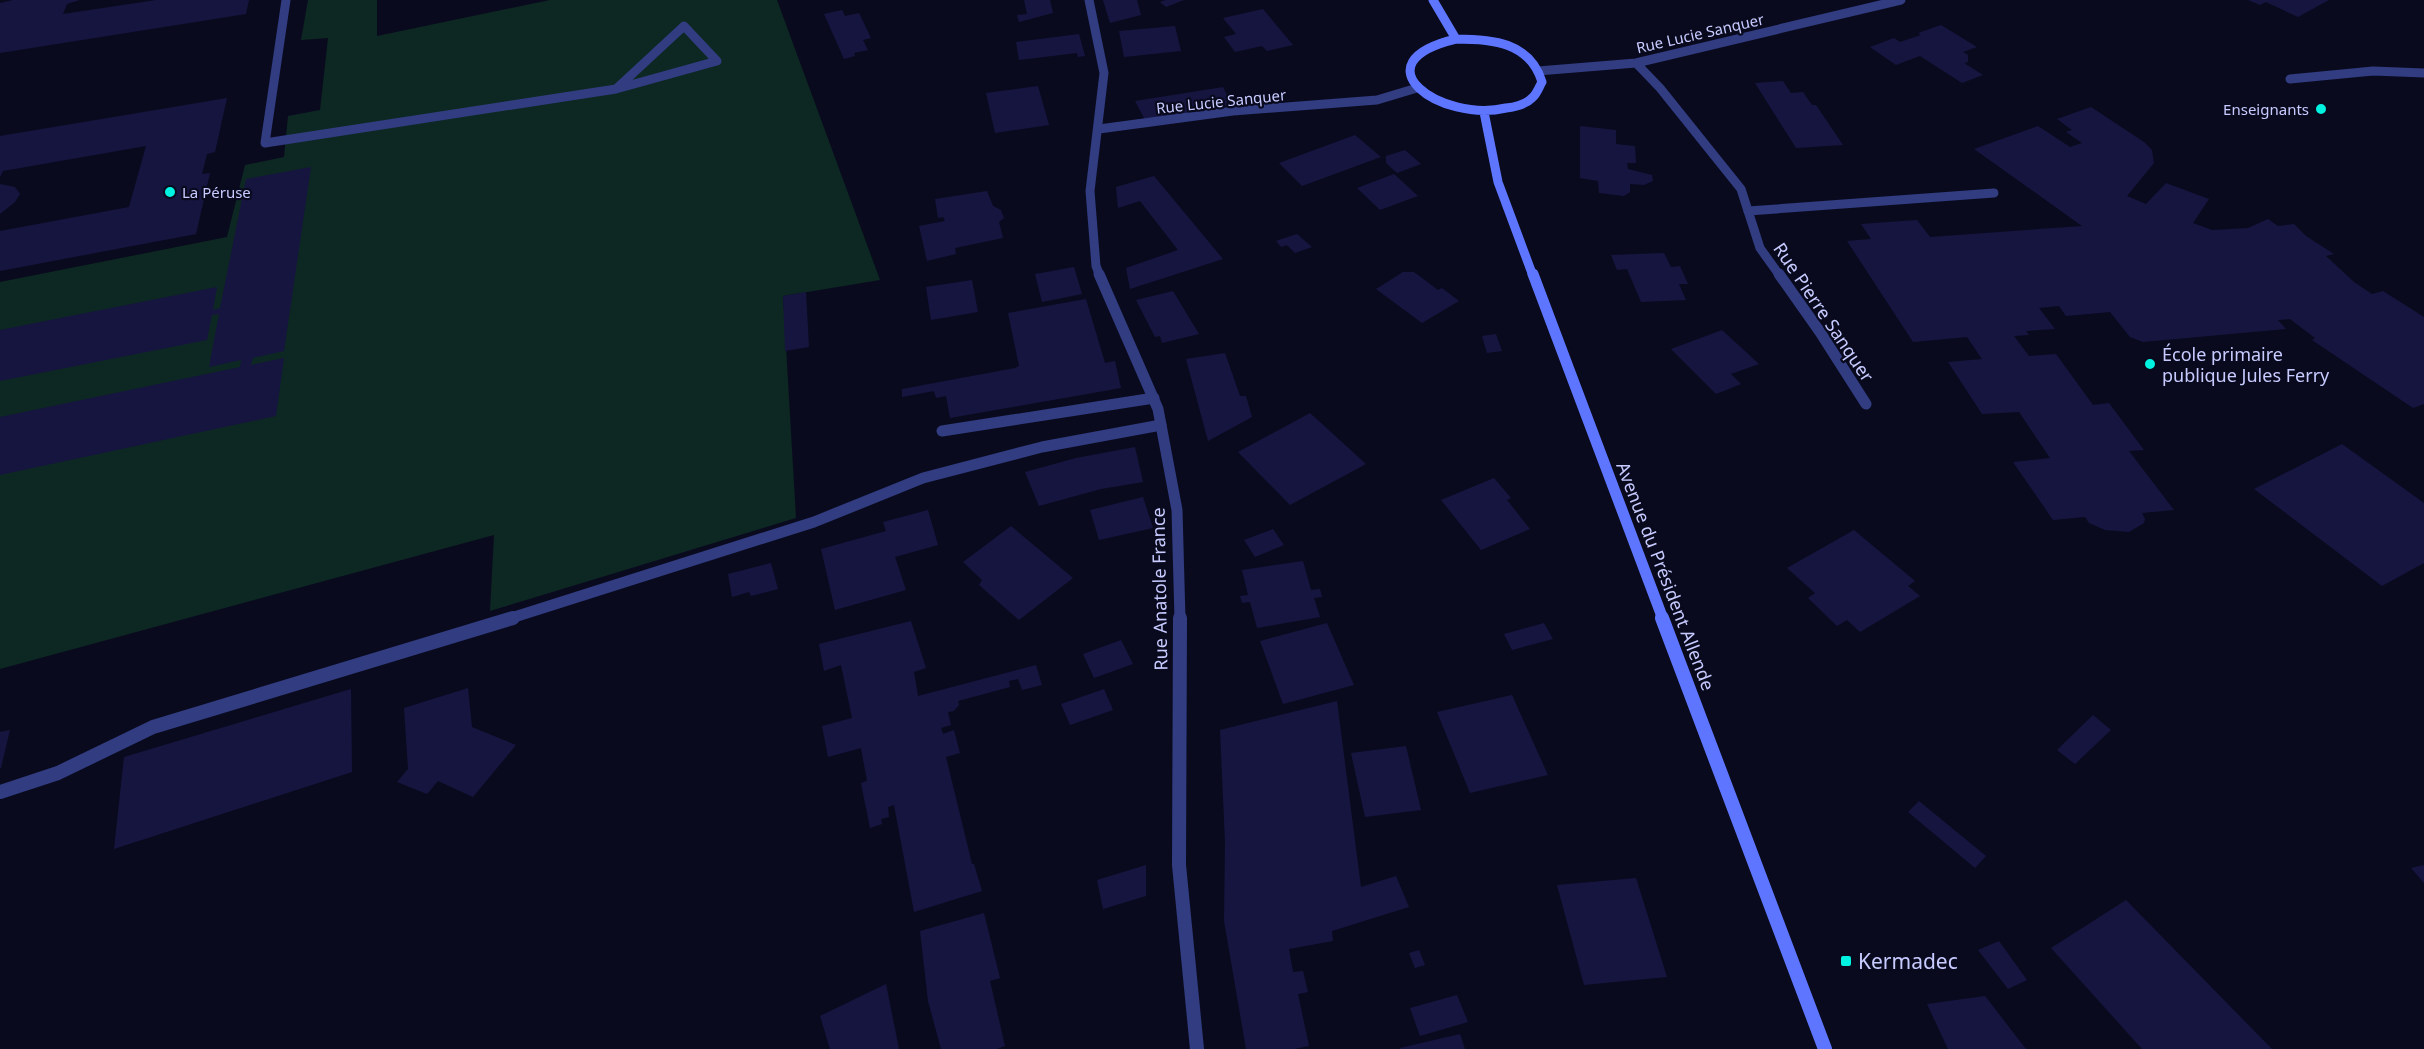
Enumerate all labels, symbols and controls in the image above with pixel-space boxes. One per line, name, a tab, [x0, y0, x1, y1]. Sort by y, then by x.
street label: Rue Lucie Sanquer	[1634, 9, 1766, 57]
street label: Rue Lucie Sanquer	[1155, 84, 1287, 118]
place label: Enseignants	[2223, 99, 2309, 119]
marker: Enseignants	[2314, 102, 2328, 116]
place label: La Péruse	[182, 182, 251, 202]
marker: La Péruse	[163, 185, 177, 199]
street label: Rue Pierre Sanquer	[1768, 238, 1880, 387]
place label: École primaire publique Jules Ferry	[2162, 342, 2330, 387]
marker: École primaire publique Jules Ferry	[2143, 357, 2157, 371]
street label: Avenue du Président Allende	[1611, 458, 1721, 694]
street label: Rue Anatole France	[1146, 507, 1172, 671]
place label: Kermadec	[1858, 947, 1958, 975]
marker: Kermadec	[1839, 954, 1853, 968]

